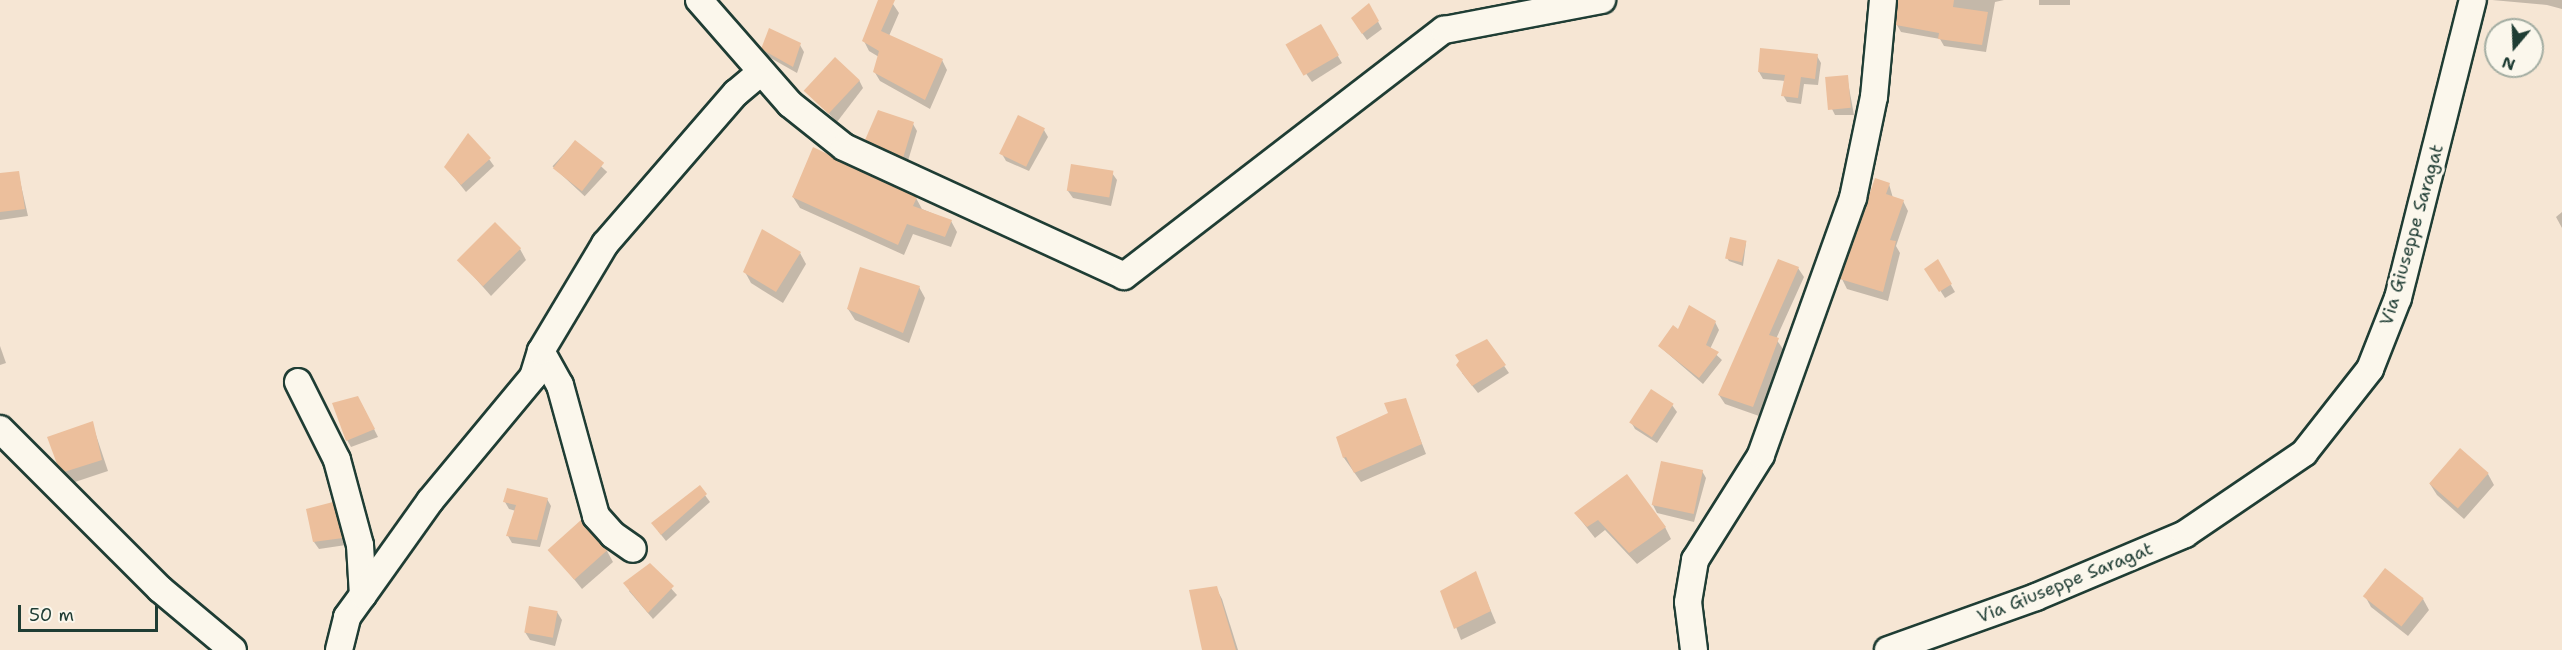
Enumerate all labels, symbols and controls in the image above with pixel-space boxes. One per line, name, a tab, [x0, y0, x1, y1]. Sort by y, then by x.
north arrow	[2484, 18, 2544, 78]
text: N	[2499, 52, 2518, 76]
street label: Via Giuseppe Saragat	[2376, 142, 2448, 328]
street label: Via Giuseppe Saragat	[1974, 538, 2156, 628]
scale bar	[21, 593, 160, 631]
text: 50 m	[29, 603, 74, 627]

